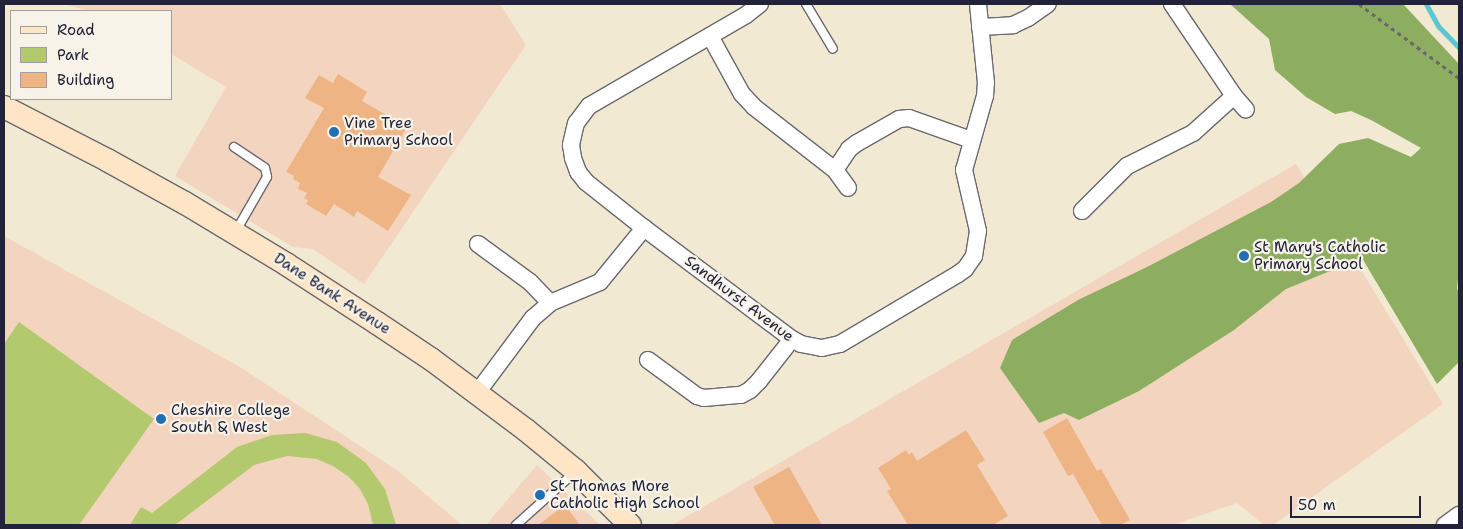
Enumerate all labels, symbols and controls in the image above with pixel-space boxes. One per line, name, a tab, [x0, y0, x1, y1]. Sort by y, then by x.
legend	[10, 10, 172, 100]
text: Road	[57, 20, 95, 40]
text: Park	[57, 45, 89, 65]
text: Building	[57, 70, 114, 90]
place label: Vine Tree Primary School	[344, 114, 453, 149]
marker: Vine Tree Primary School	[328, 126, 340, 138]
place label: St Mary's Catholic Primary School	[1254, 238, 1386, 273]
street label: Dane Bank Avenue	[270, 250, 394, 338]
marker: St Mary's Catholic Primary School	[1238, 250, 1250, 262]
street label: Sandhurst Avenue	[681, 252, 797, 346]
place label: Cheshire College South & West	[171, 401, 290, 436]
marker: Cheshire College South & West	[155, 413, 167, 425]
place label: St Thomas More Catholic High School	[550, 477, 699, 512]
scale bar	[1293, 486, 1424, 518]
marker: St Thomas More Catholic High School	[534, 489, 546, 501]
text: 50 m	[1298, 495, 1336, 515]

